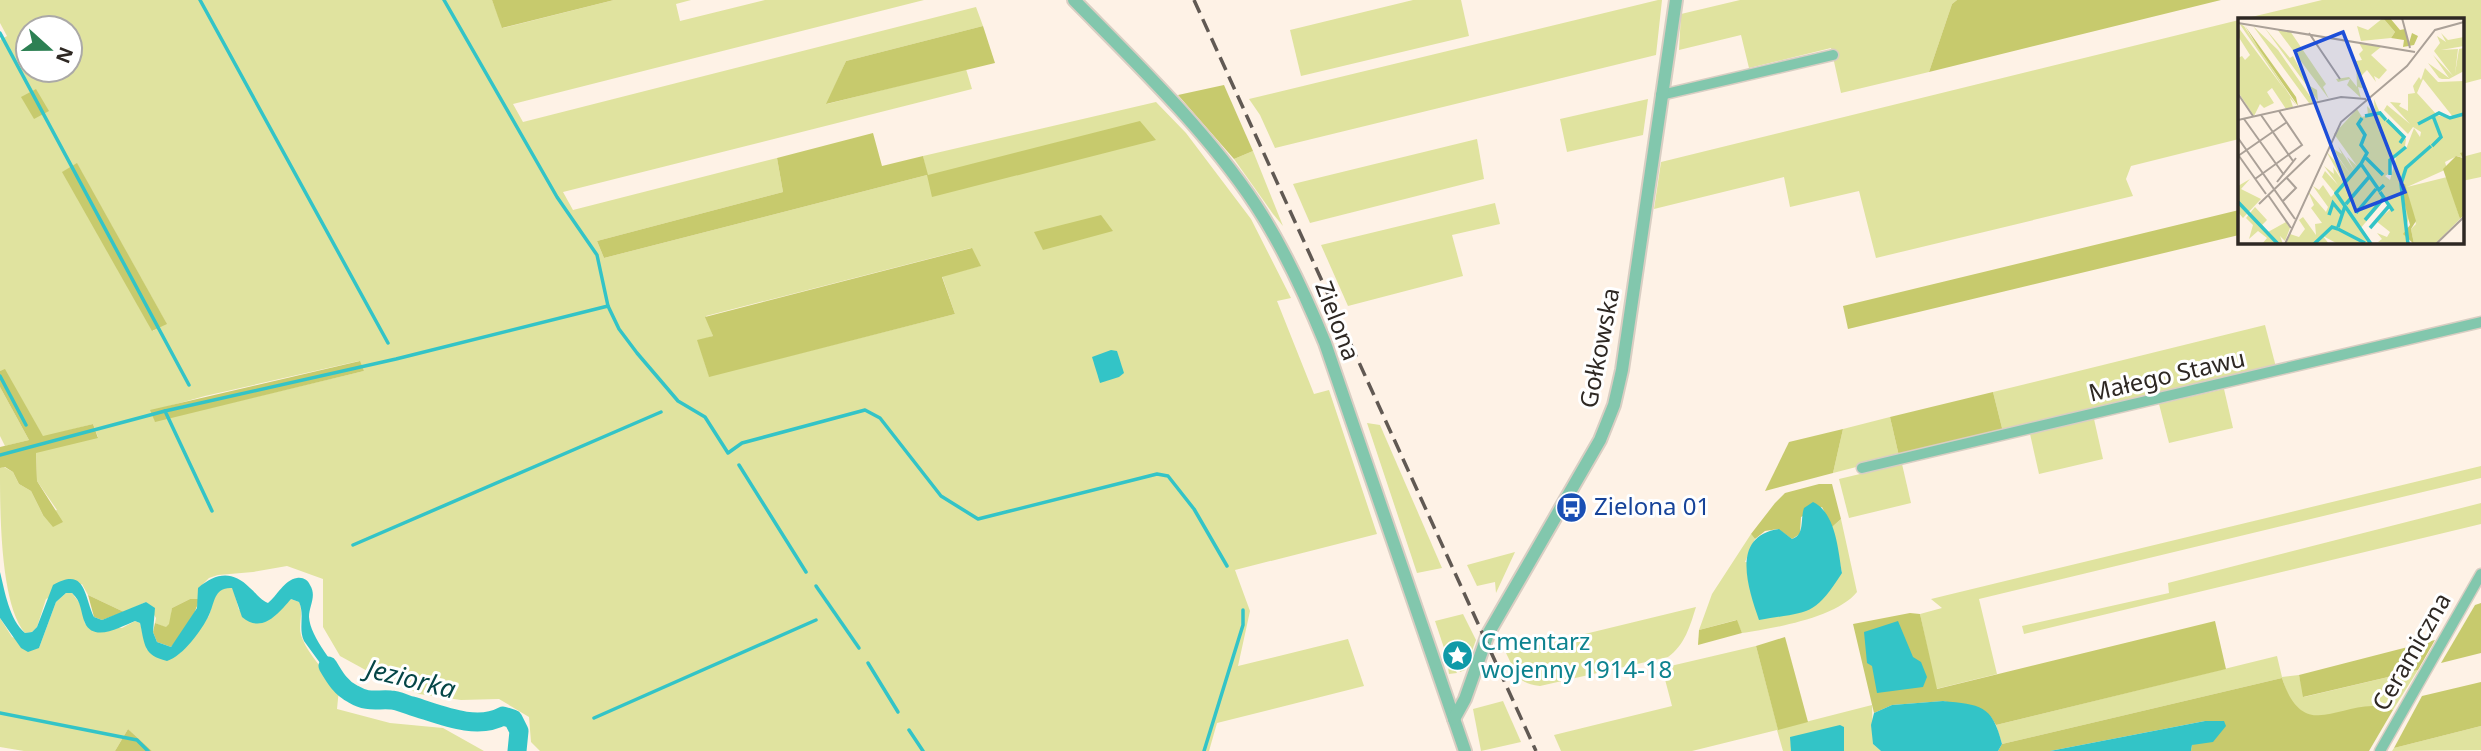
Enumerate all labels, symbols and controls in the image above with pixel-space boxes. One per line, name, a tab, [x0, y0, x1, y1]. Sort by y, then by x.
north arrow	[14, 14, 84, 84]
inset map	[2238, 18, 2464, 243]
text: N	[50, 43, 80, 67]
street label: Zielona	[1308, 276, 1369, 365]
street label: Gołkowska	[1571, 285, 1626, 411]
street label: Małego Stawu	[2085, 341, 2248, 409]
place label: Zielona 01	[1594, 489, 1710, 522]
bus stop icon: Zielona 01	[1554, 490, 1588, 524]
street label: Ceramiczna	[2364, 586, 2458, 716]
place label: Cmentarz wojenny 1914-18	[1481, 624, 1672, 685]
place icon: Cmentarz wojenny 1914-18	[1441, 639, 1475, 673]
water label: Jeziorka	[358, 648, 460, 707]

